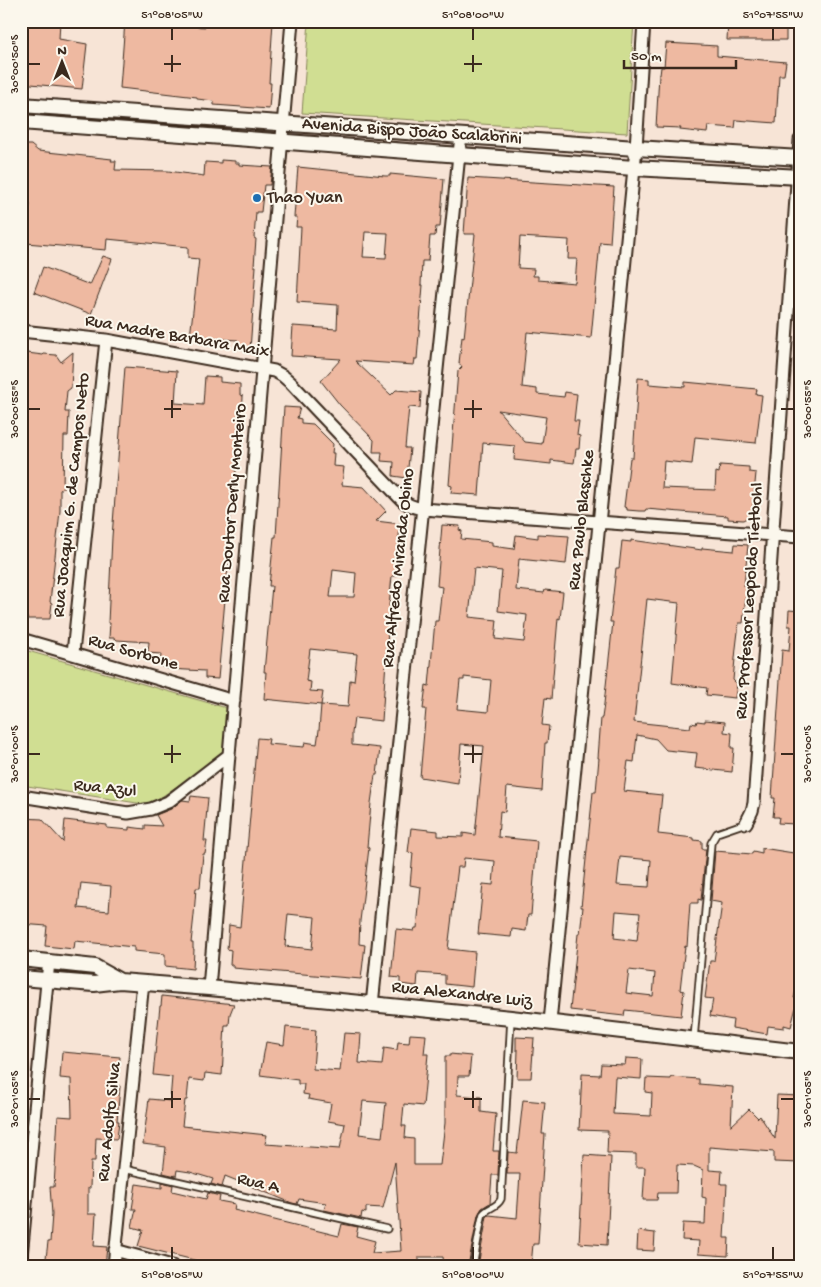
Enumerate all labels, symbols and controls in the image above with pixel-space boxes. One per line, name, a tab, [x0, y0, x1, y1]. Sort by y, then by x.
text: 51°08'05"W	[141, 9, 203, 23]
text: 51°08'00"W	[442, 9, 504, 23]
text: 51°07'55"W	[743, 9, 803, 23]
text: 30°00'50"S	[9, 34, 23, 94]
north arrow	[38, 38, 88, 88]
scale bar	[624, 38, 736, 70]
text: N	[57, 43, 67, 60]
text: 50 m	[631, 48, 662, 66]
street label: Avenida Bispo João Scalabrini	[301, 114, 523, 150]
place label: Thao Yuan	[266, 188, 343, 209]
marker: Thao Yuan	[251, 192, 263, 204]
street label: Rua Madre Barbara Maix	[83, 310, 271, 364]
street label: Rua Joaquim G. de Campos Neto	[49, 372, 95, 618]
text: 30°00'55"S	[9, 379, 23, 439]
text: 30°00'55"S	[802, 379, 816, 439]
street label: Rua Doutor Derly Monteiro	[214, 402, 252, 604]
street label: Rua Paulo Blaschke	[564, 448, 600, 591]
street label: Rua Alfredo Miranda Obino	[378, 467, 420, 669]
street label: Rua Professor Leopoldo Tietbohl	[731, 482, 769, 720]
street label: Rua Sorbone	[85, 630, 181, 676]
text: 30°01'00"S	[9, 725, 23, 784]
text: 30°01'00"S	[802, 725, 816, 784]
street label: Rua Azul	[73, 775, 138, 803]
street label: Rua Alexandre Luiz	[391, 977, 534, 1013]
street label: Rua Adolfo Silva	[93, 1060, 127, 1183]
text: 30°01'05"S	[9, 1070, 23, 1128]
text: 30°01'05"S	[802, 1070, 816, 1128]
street label: Rua A	[235, 1169, 283, 1199]
text: 51°08'05"W	[141, 1269, 203, 1283]
text: 51°08'00"W	[442, 1269, 504, 1283]
text: 51°07'55"W	[743, 1269, 803, 1283]

